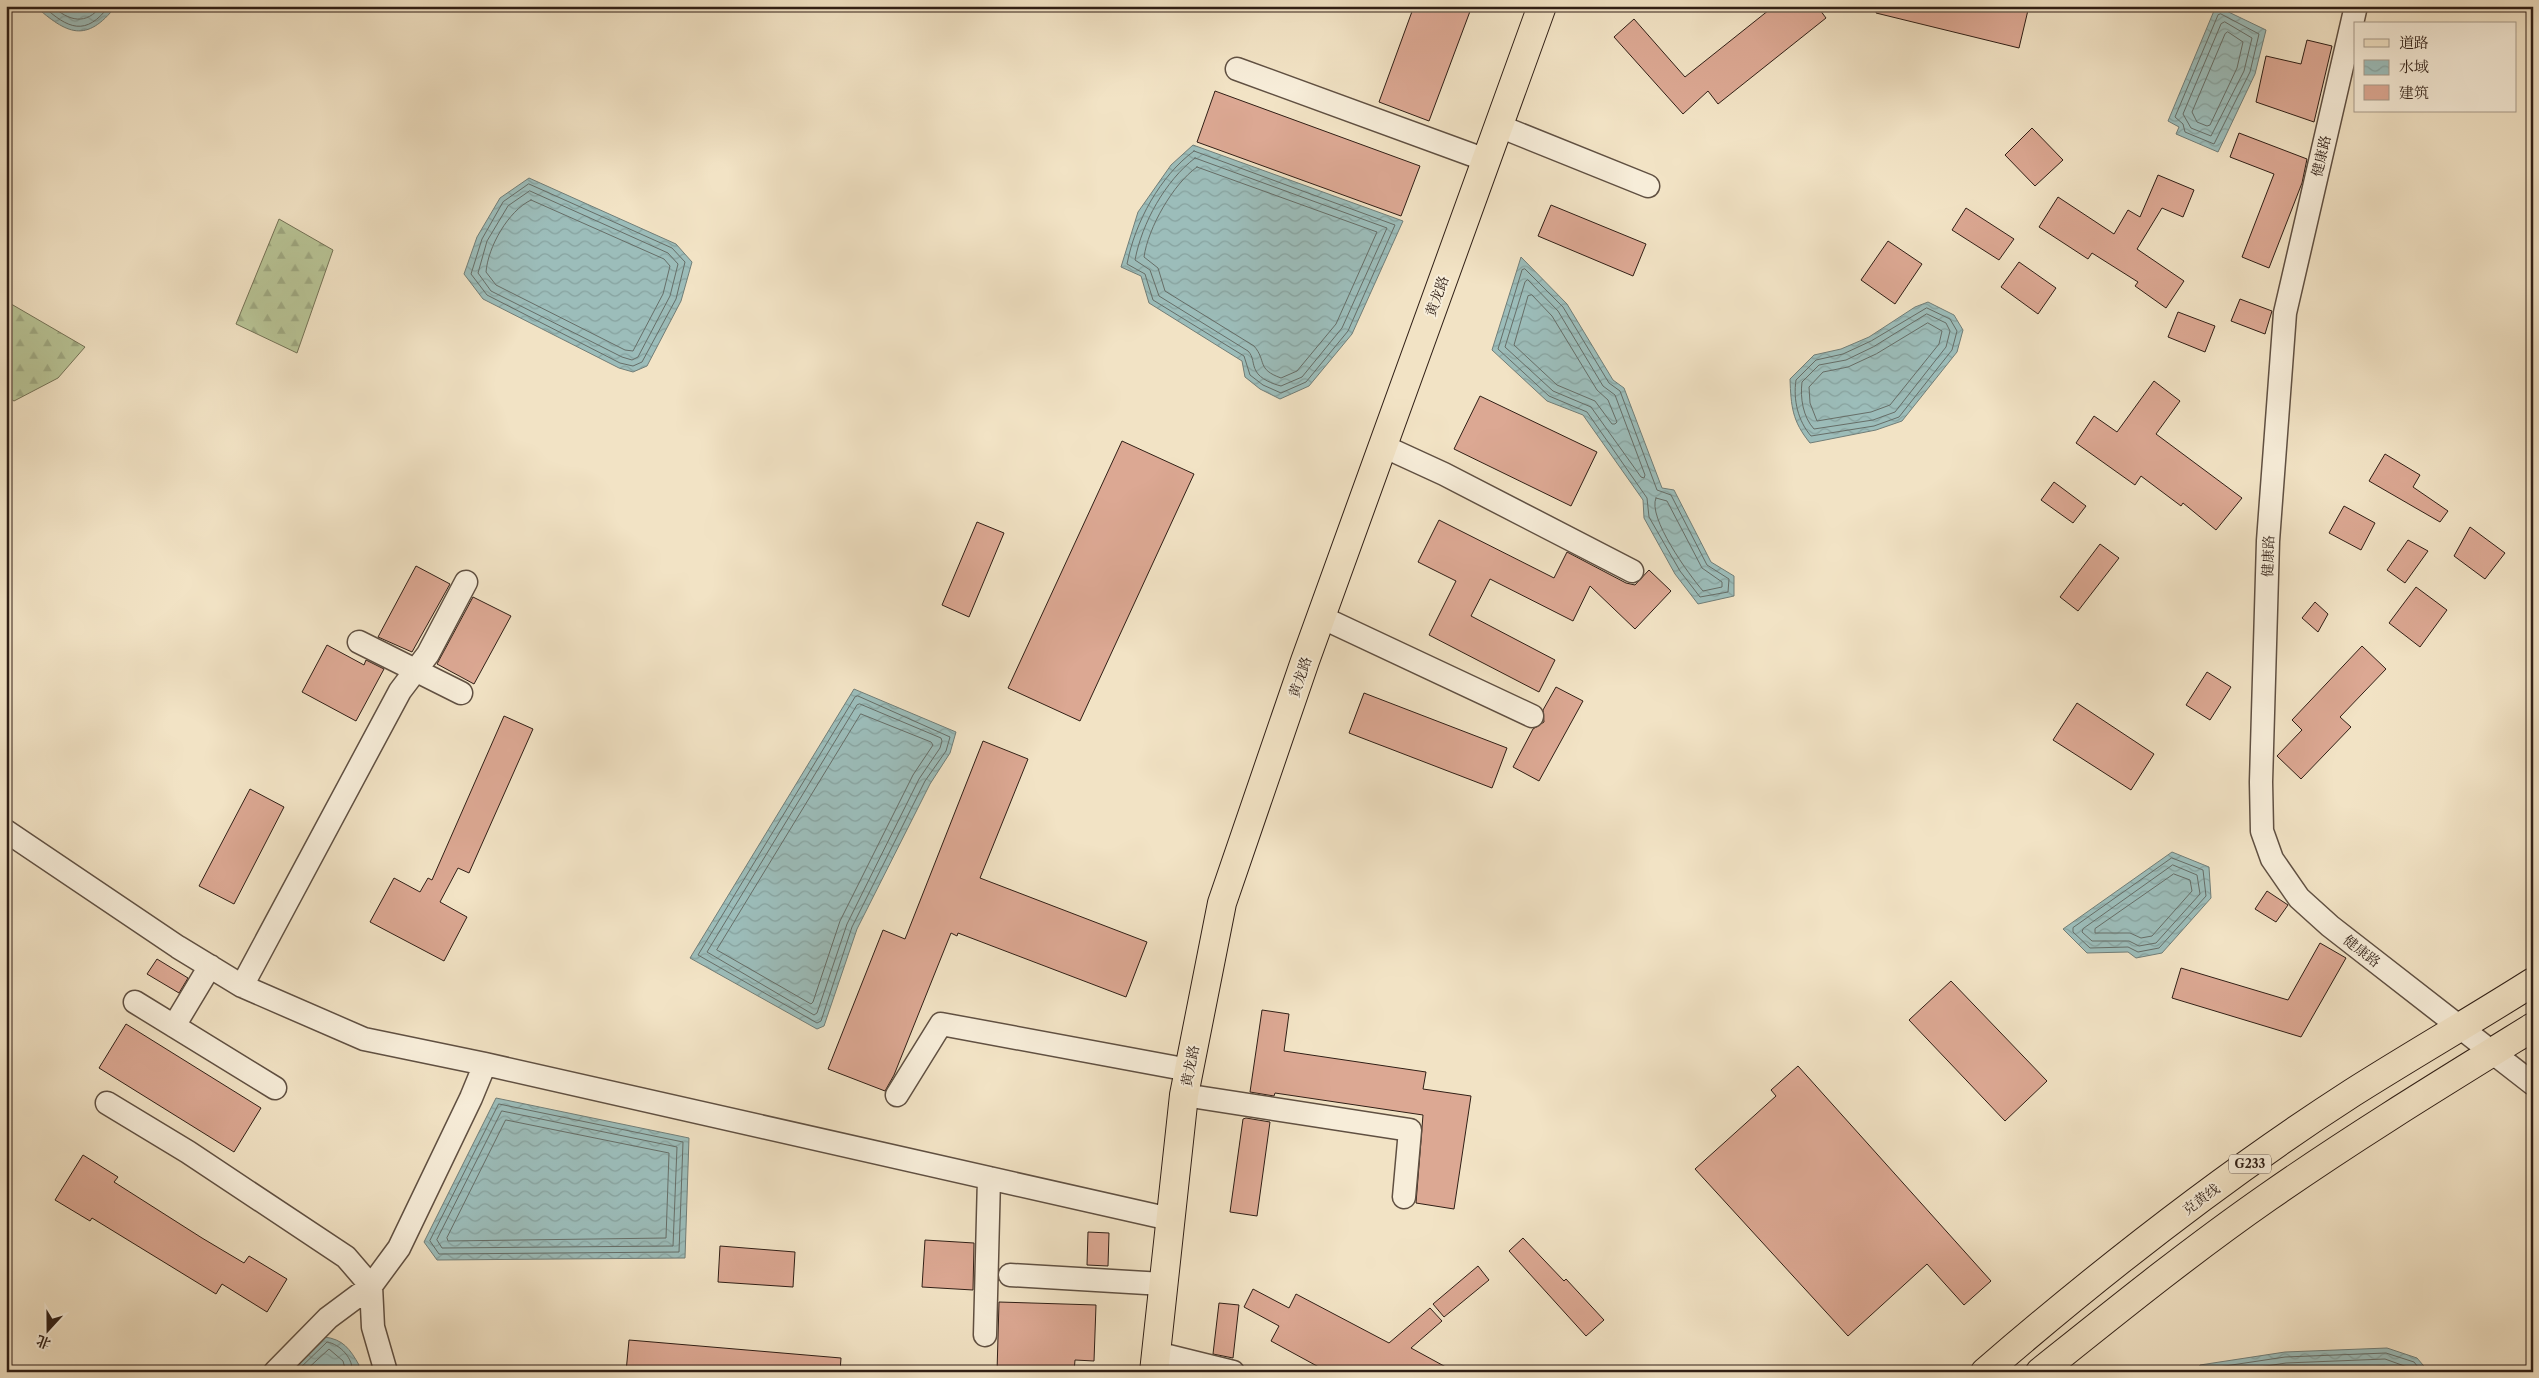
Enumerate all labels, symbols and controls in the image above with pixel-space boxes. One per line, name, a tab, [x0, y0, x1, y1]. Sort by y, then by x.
legend	[2354, 22, 2516, 112]
text: 道路	[2399, 33, 2429, 52]
text: 水域	[2399, 57, 2429, 76]
text: 建筑	[2399, 83, 2429, 102]
street label: 健康路	[2308, 134, 2334, 178]
street label: 黄龙路	[1421, 273, 1453, 319]
street label: 健康路	[2258, 535, 2278, 577]
street label: 黄龙路	[1285, 654, 1315, 700]
street label: 健康路	[2340, 931, 2384, 971]
street label: 黄龙路	[1177, 1044, 1203, 1088]
road number: G233	[2229, 1154, 2271, 1174]
street label: 克黄线	[2179, 1179, 2223, 1219]
north arrow	[22, 1306, 72, 1356]
text: 北	[34, 1331, 53, 1353]

